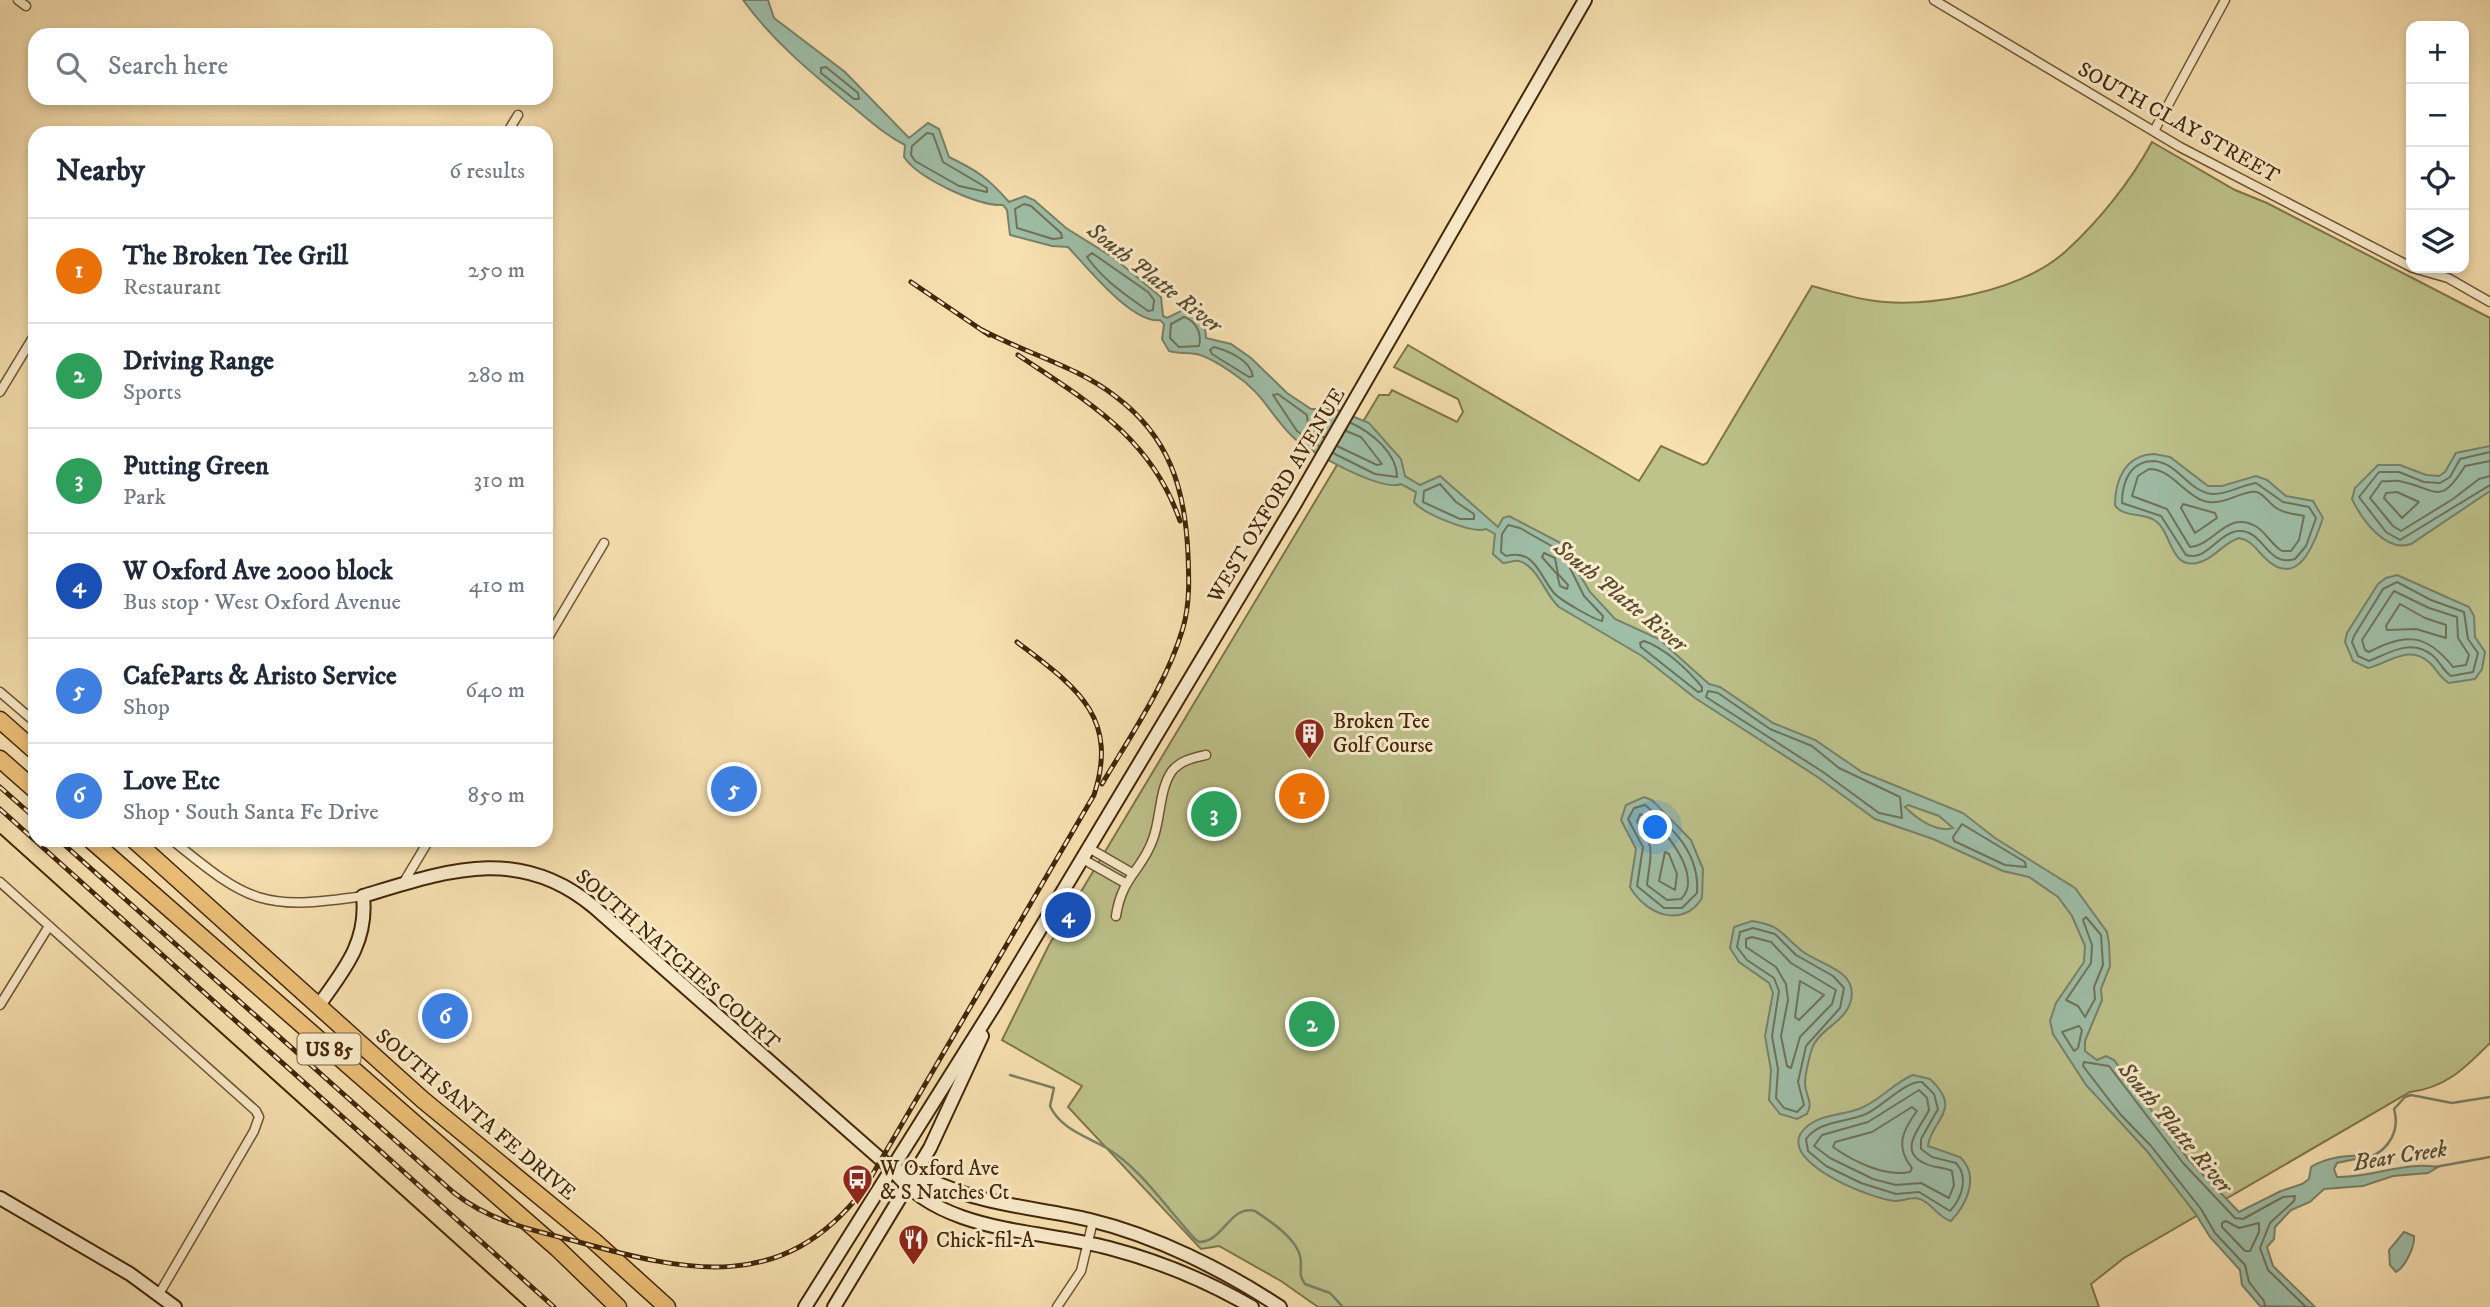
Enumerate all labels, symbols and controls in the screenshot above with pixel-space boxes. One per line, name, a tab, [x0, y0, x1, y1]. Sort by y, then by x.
map controls	[2406, 21, 2469, 273]
button: +	[2406, 21, 2469, 84]
search box	[28, 28, 553, 105]
icon: search	[52, 48, 90, 86]
text: Search here	[108, 50, 228, 83]
street label: SOUTH CLAY STREET	[2073, 57, 2284, 189]
button: −	[2406, 84, 2469, 147]
button: locate	[2406, 147, 2469, 210]
text: Nearby	[56, 153, 145, 190]
text: 6 results	[449, 157, 525, 186]
button: layers	[2406, 210, 2469, 273]
water label: South Platte River	[1080, 216, 1229, 341]
text: The Broken Tee Grill	[123, 240, 348, 273]
text: 1	[75, 256, 83, 285]
text: 250 m	[468, 256, 525, 285]
text: Restaurant	[123, 273, 221, 302]
text: Driving Range	[123, 345, 274, 378]
text: 2	[73, 361, 85, 390]
text: 280 m	[468, 361, 525, 390]
text: Sports	[123, 378, 181, 407]
street label: WEST OXFORD AVENUE	[1202, 383, 1351, 609]
text: Putting Green	[123, 450, 269, 483]
text: 3	[75, 466, 83, 495]
text: 310 m	[473, 466, 525, 495]
text: Park	[123, 483, 166, 512]
water label: South Platte River	[1547, 533, 1694, 660]
text: W Oxford Ave 2000 block	[123, 555, 393, 588]
text: 4	[72, 571, 86, 600]
text: 410 m	[469, 571, 525, 600]
text: Bus stop · West Oxford Avenue	[123, 588, 401, 617]
text: CafeParts & Aristo Service	[123, 660, 397, 693]
text: 5	[73, 676, 85, 705]
text: 640 m	[465, 676, 525, 705]
text: Shop	[123, 693, 170, 722]
place label: Broken Tee Golf Course	[1333, 709, 1433, 759]
building icon: Broken Tee Golf Course	[1293, 716, 1327, 760]
pin: 5	[711, 763, 757, 815]
text: Love Etc	[123, 765, 220, 798]
pin: 1	[1279, 770, 1325, 822]
text: 6	[73, 781, 85, 810]
text: 850 m	[467, 781, 525, 810]
pin: 3	[1191, 788, 1237, 840]
text: Shop · South Santa Fe Drive	[123, 798, 379, 827]
your location	[1638, 810, 1672, 844]
street label: SOUTH NATCHES COURT	[570, 864, 785, 1056]
pin: 4	[1045, 889, 1091, 941]
pin: 6	[422, 990, 468, 1042]
pin: 2	[1289, 998, 1335, 1050]
street label: SOUTH SANTA FE DRIVE	[370, 1023, 581, 1206]
road number: US 85	[298, 1034, 360, 1064]
water label: South Platte River	[2111, 1055, 2240, 1201]
water label: Bear Creek	[2351, 1135, 2449, 1178]
place label: W Oxford Ave & S Natches Ct	[879, 1156, 1010, 1206]
bus stop icon: W Oxford Ave & S Natches Ct	[840, 1163, 874, 1207]
restaurant icon: Chick-fil-A	[896, 1223, 930, 1267]
place label: Chick-fil-A	[936, 1228, 1035, 1254]

